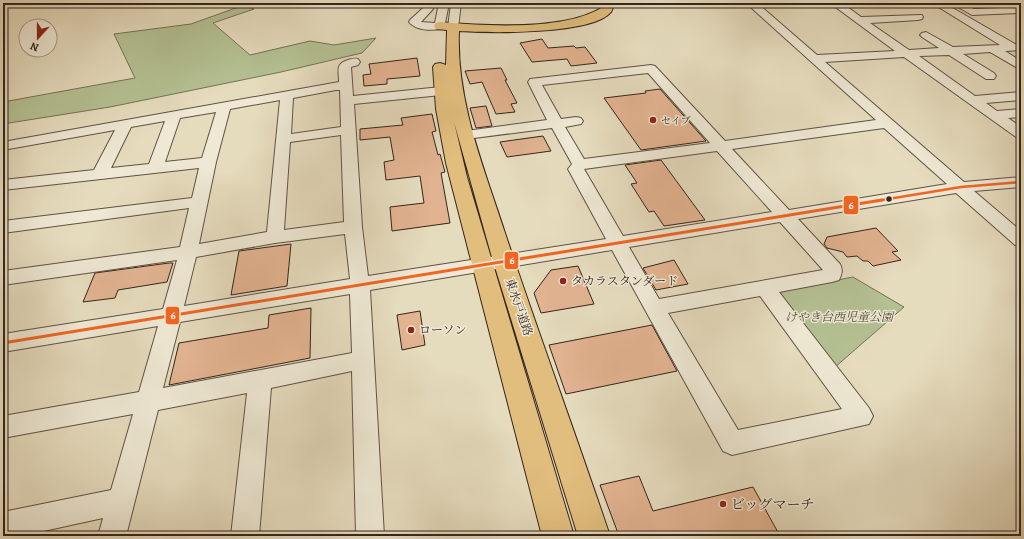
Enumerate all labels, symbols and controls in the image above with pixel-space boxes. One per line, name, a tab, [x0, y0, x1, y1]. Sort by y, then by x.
north arrow	[18, 18, 58, 58]
text: N	[28, 38, 41, 55]
place label: セイブ	[661, 114, 690, 127]
marker: セイブ	[648, 115, 658, 125]
unlabelled marker	[884, 194, 894, 204]
line badge: 6	[843, 195, 859, 215]
text: 6	[848, 198, 854, 213]
line badge: 6	[504, 251, 519, 270]
text: 6	[509, 253, 515, 268]
place label: タカラスタンダード	[571, 273, 678, 289]
street label: 東水戸道路	[502, 276, 536, 338]
marker: タカラスタンダード	[558, 276, 568, 286]
line badge: 6	[165, 306, 180, 325]
text: 6	[170, 308, 176, 323]
park label: けやき台西児童公園	[785, 309, 895, 325]
place label: ローソン	[419, 322, 467, 338]
marker: ローソン	[406, 325, 416, 335]
place label: ビッグマーチ	[731, 495, 814, 514]
marker: ビッグマーチ	[718, 499, 728, 509]

